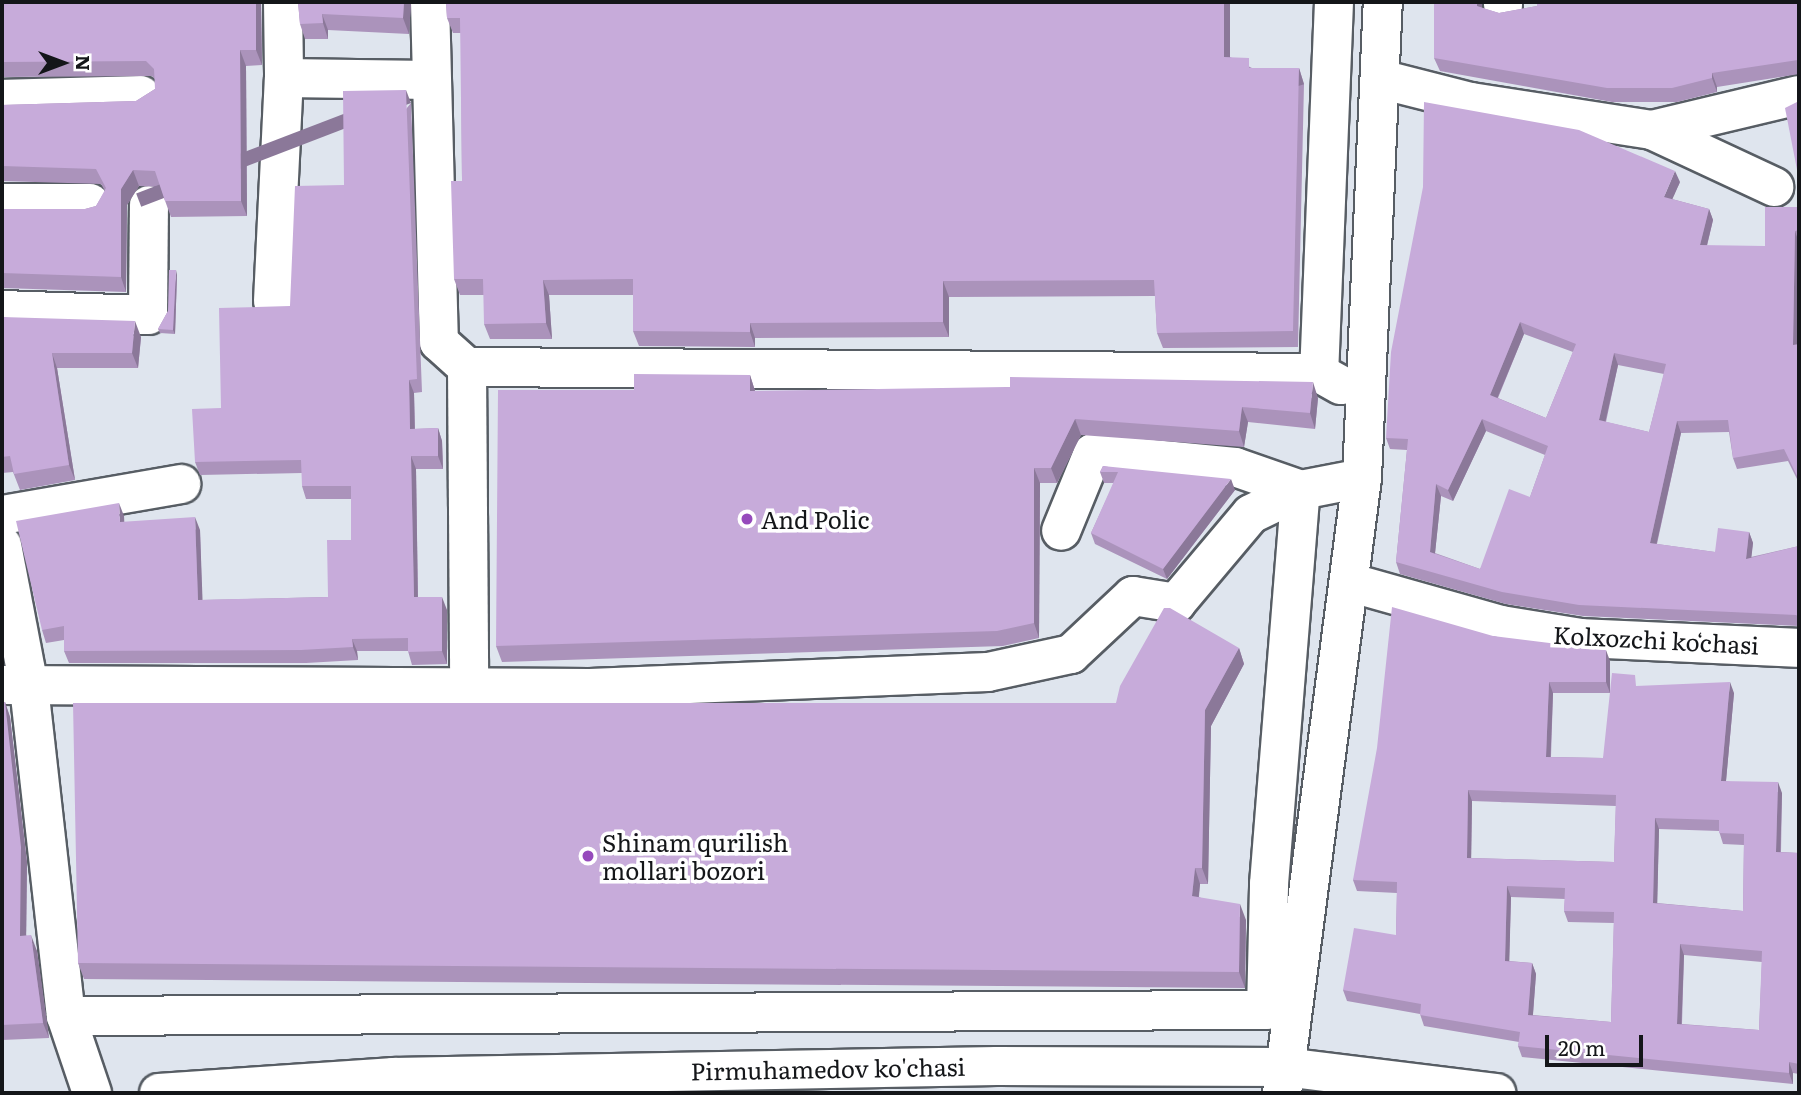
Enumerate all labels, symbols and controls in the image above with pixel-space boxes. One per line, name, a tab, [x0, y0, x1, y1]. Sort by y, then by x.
north arrow	[28, 28, 98, 98]
text: N	[70, 55, 98, 71]
place label: And Polic	[761, 505, 870, 533]
marker: And Polic	[739, 511, 755, 527]
street label: Kolxozchi koʻchasi	[1552, 619, 1760, 659]
place label: Shinam qurilish mollari bozori	[602, 828, 788, 884]
marker: Shinam qurilish mollari bozori	[580, 848, 596, 864]
scale bar	[1549, 1021, 1647, 1066]
text: 20 m	[1558, 1031, 1605, 1062]
street label: Pirmuhamedov ko'chasi	[690, 1051, 966, 1085]

